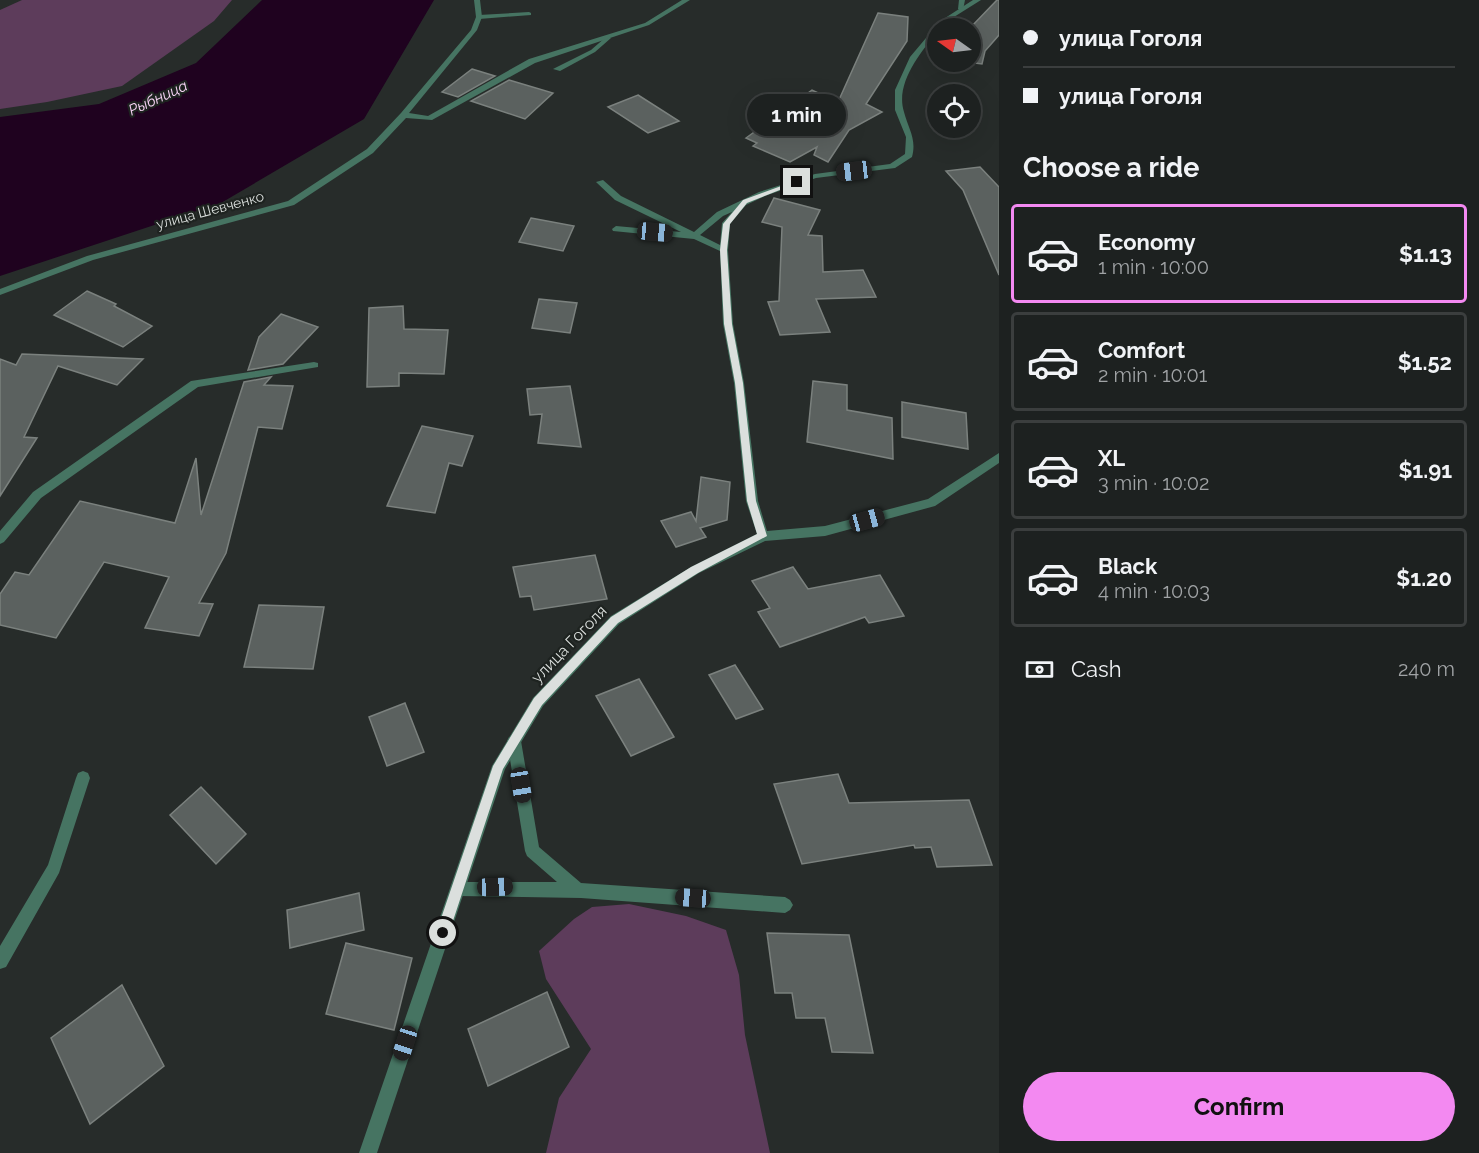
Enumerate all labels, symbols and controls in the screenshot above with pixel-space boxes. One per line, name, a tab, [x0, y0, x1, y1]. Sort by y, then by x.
north arrow	[927, 18, 981, 72]
map controls	[927, 18, 981, 138]
text: улица Гоголя	[1059, 25, 1202, 51]
water label: Рыбница	[126, 77, 190, 119]
text: улица Гоголя	[1059, 83, 1202, 109]
button: locate	[927, 84, 981, 138]
callout: 1 min	[748, 95, 846, 137]
text: 1 min	[771, 103, 822, 127]
text: Choose a ride	[1023, 152, 1199, 183]
car	[835, 160, 873, 182]
route end	[783, 168, 810, 195]
street label: улица Шевченко	[154, 188, 266, 232]
car	[636, 221, 674, 243]
icon: car	[1026, 227, 1080, 281]
text: Economy	[1098, 229, 1196, 255]
text: $1.13	[1399, 241, 1452, 267]
text: 1 min · 10:00	[1098, 255, 1209, 279]
icon: car	[1026, 335, 1080, 389]
text: Comfort	[1098, 337, 1185, 363]
text: $1.52	[1398, 349, 1452, 375]
text: 2 min · 10:01	[1098, 363, 1207, 387]
icon: car	[1026, 443, 1080, 497]
text: XL	[1098, 445, 1125, 471]
text: $1.91	[1398, 457, 1452, 483]
text: 3 min · 10:02	[1098, 471, 1209, 495]
car	[847, 507, 887, 533]
icon: car	[1026, 551, 1080, 605]
text: Black	[1098, 553, 1157, 579]
text: $1.20	[1396, 565, 1452, 591]
text: 4 min · 10:03	[1098, 579, 1210, 603]
street label: улица Гоголя	[527, 601, 611, 687]
icon: cash	[1023, 653, 1056, 686]
text: Cash	[1071, 656, 1122, 682]
text: 240 m	[1398, 657, 1455, 681]
car	[509, 766, 533, 804]
car	[477, 877, 513, 897]
car	[674, 888, 712, 908]
route start	[429, 919, 456, 946]
car	[391, 1023, 419, 1063]
button: Confirm	[1023, 1072, 1455, 1141]

